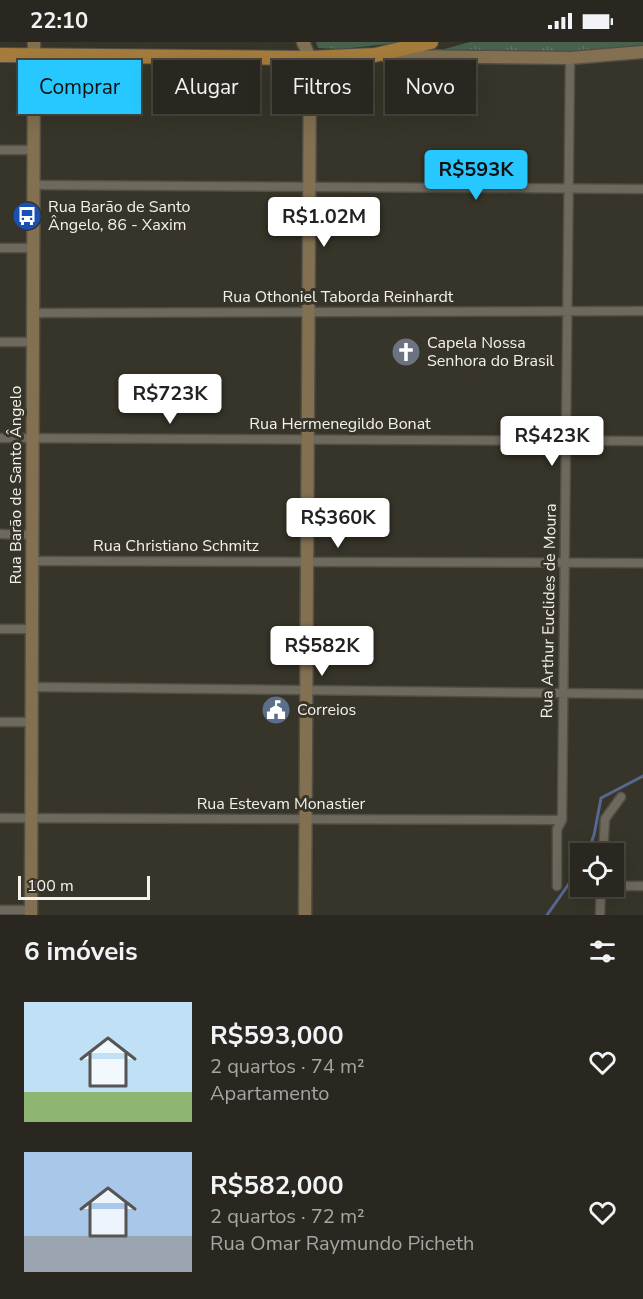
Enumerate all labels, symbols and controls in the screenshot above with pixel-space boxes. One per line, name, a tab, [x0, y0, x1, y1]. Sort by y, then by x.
text: 22:10	[30, 6, 88, 36]
chip: Comprar	[18, 60, 141, 114]
chip: Alugar	[153, 60, 260, 114]
chip: Filtros	[272, 60, 373, 114]
chip: Novo	[385, 60, 476, 114]
pin: R$593K	[427, 150, 525, 201]
text: R$593K	[439, 156, 514, 183]
place label: Rua Barão de Santo Ângelo, 86 - Xaxim	[48, 196, 191, 236]
pin: R$1.02M	[269, 197, 379, 248]
bus stop icon: Rua Barão de Santo Ângelo, 86 - Xaxim	[11, 200, 43, 232]
text: R$1.02M	[282, 203, 366, 230]
street label: Rua Othoniel Taborda Reinhardt	[223, 286, 454, 308]
place label: Capela Nossa Senhora do Brasil	[427, 332, 554, 372]
church icon: Capela Nossa Senhora do Brasil	[390, 336, 422, 368]
pin: R$723K	[121, 374, 219, 425]
text: R$723K	[133, 380, 208, 407]
street label: Rua Barão de Santo Ângelo	[5, 386, 27, 584]
street label: Rua Hermenegildo Bonat	[249, 413, 431, 435]
pin: R$423K	[503, 416, 601, 467]
text: R$423K	[515, 422, 590, 449]
pin: R$360K	[289, 498, 387, 549]
street label: Rua Arthur Euclides de Moura	[536, 503, 562, 719]
text: R$360K	[301, 504, 376, 531]
street label: Rua Christiano Schmitz	[93, 535, 259, 557]
pin: R$582K	[273, 626, 371, 677]
text: R$582K	[285, 632, 360, 659]
public building icon: Correios	[260, 694, 292, 726]
place label: Correios	[297, 699, 356, 721]
street label: Rua Estevam Monastier	[197, 793, 366, 815]
map controls	[570, 843, 624, 897]
button: locate	[570, 843, 624, 897]
scale bar	[18, 873, 150, 900]
text: 100 m	[27, 875, 74, 897]
text: 6 imóveis	[24, 934, 138, 969]
icon: filters	[586, 935, 619, 968]
text: R$593,000	[210, 1018, 343, 1053]
icon: home	[72, 1026, 144, 1098]
icon: heart	[586, 1046, 619, 1079]
text: 2 quartos · 74 m²	[210, 1053, 365, 1080]
text: Apartamento	[210, 1080, 329, 1107]
text: R$582,000	[210, 1168, 343, 1203]
icon: home	[72, 1176, 144, 1248]
icon: heart	[586, 1196, 619, 1229]
text: 2 quartos · 72 m²	[210, 1203, 365, 1230]
text: Rua Omar Raymundo Picheth	[210, 1230, 474, 1257]

